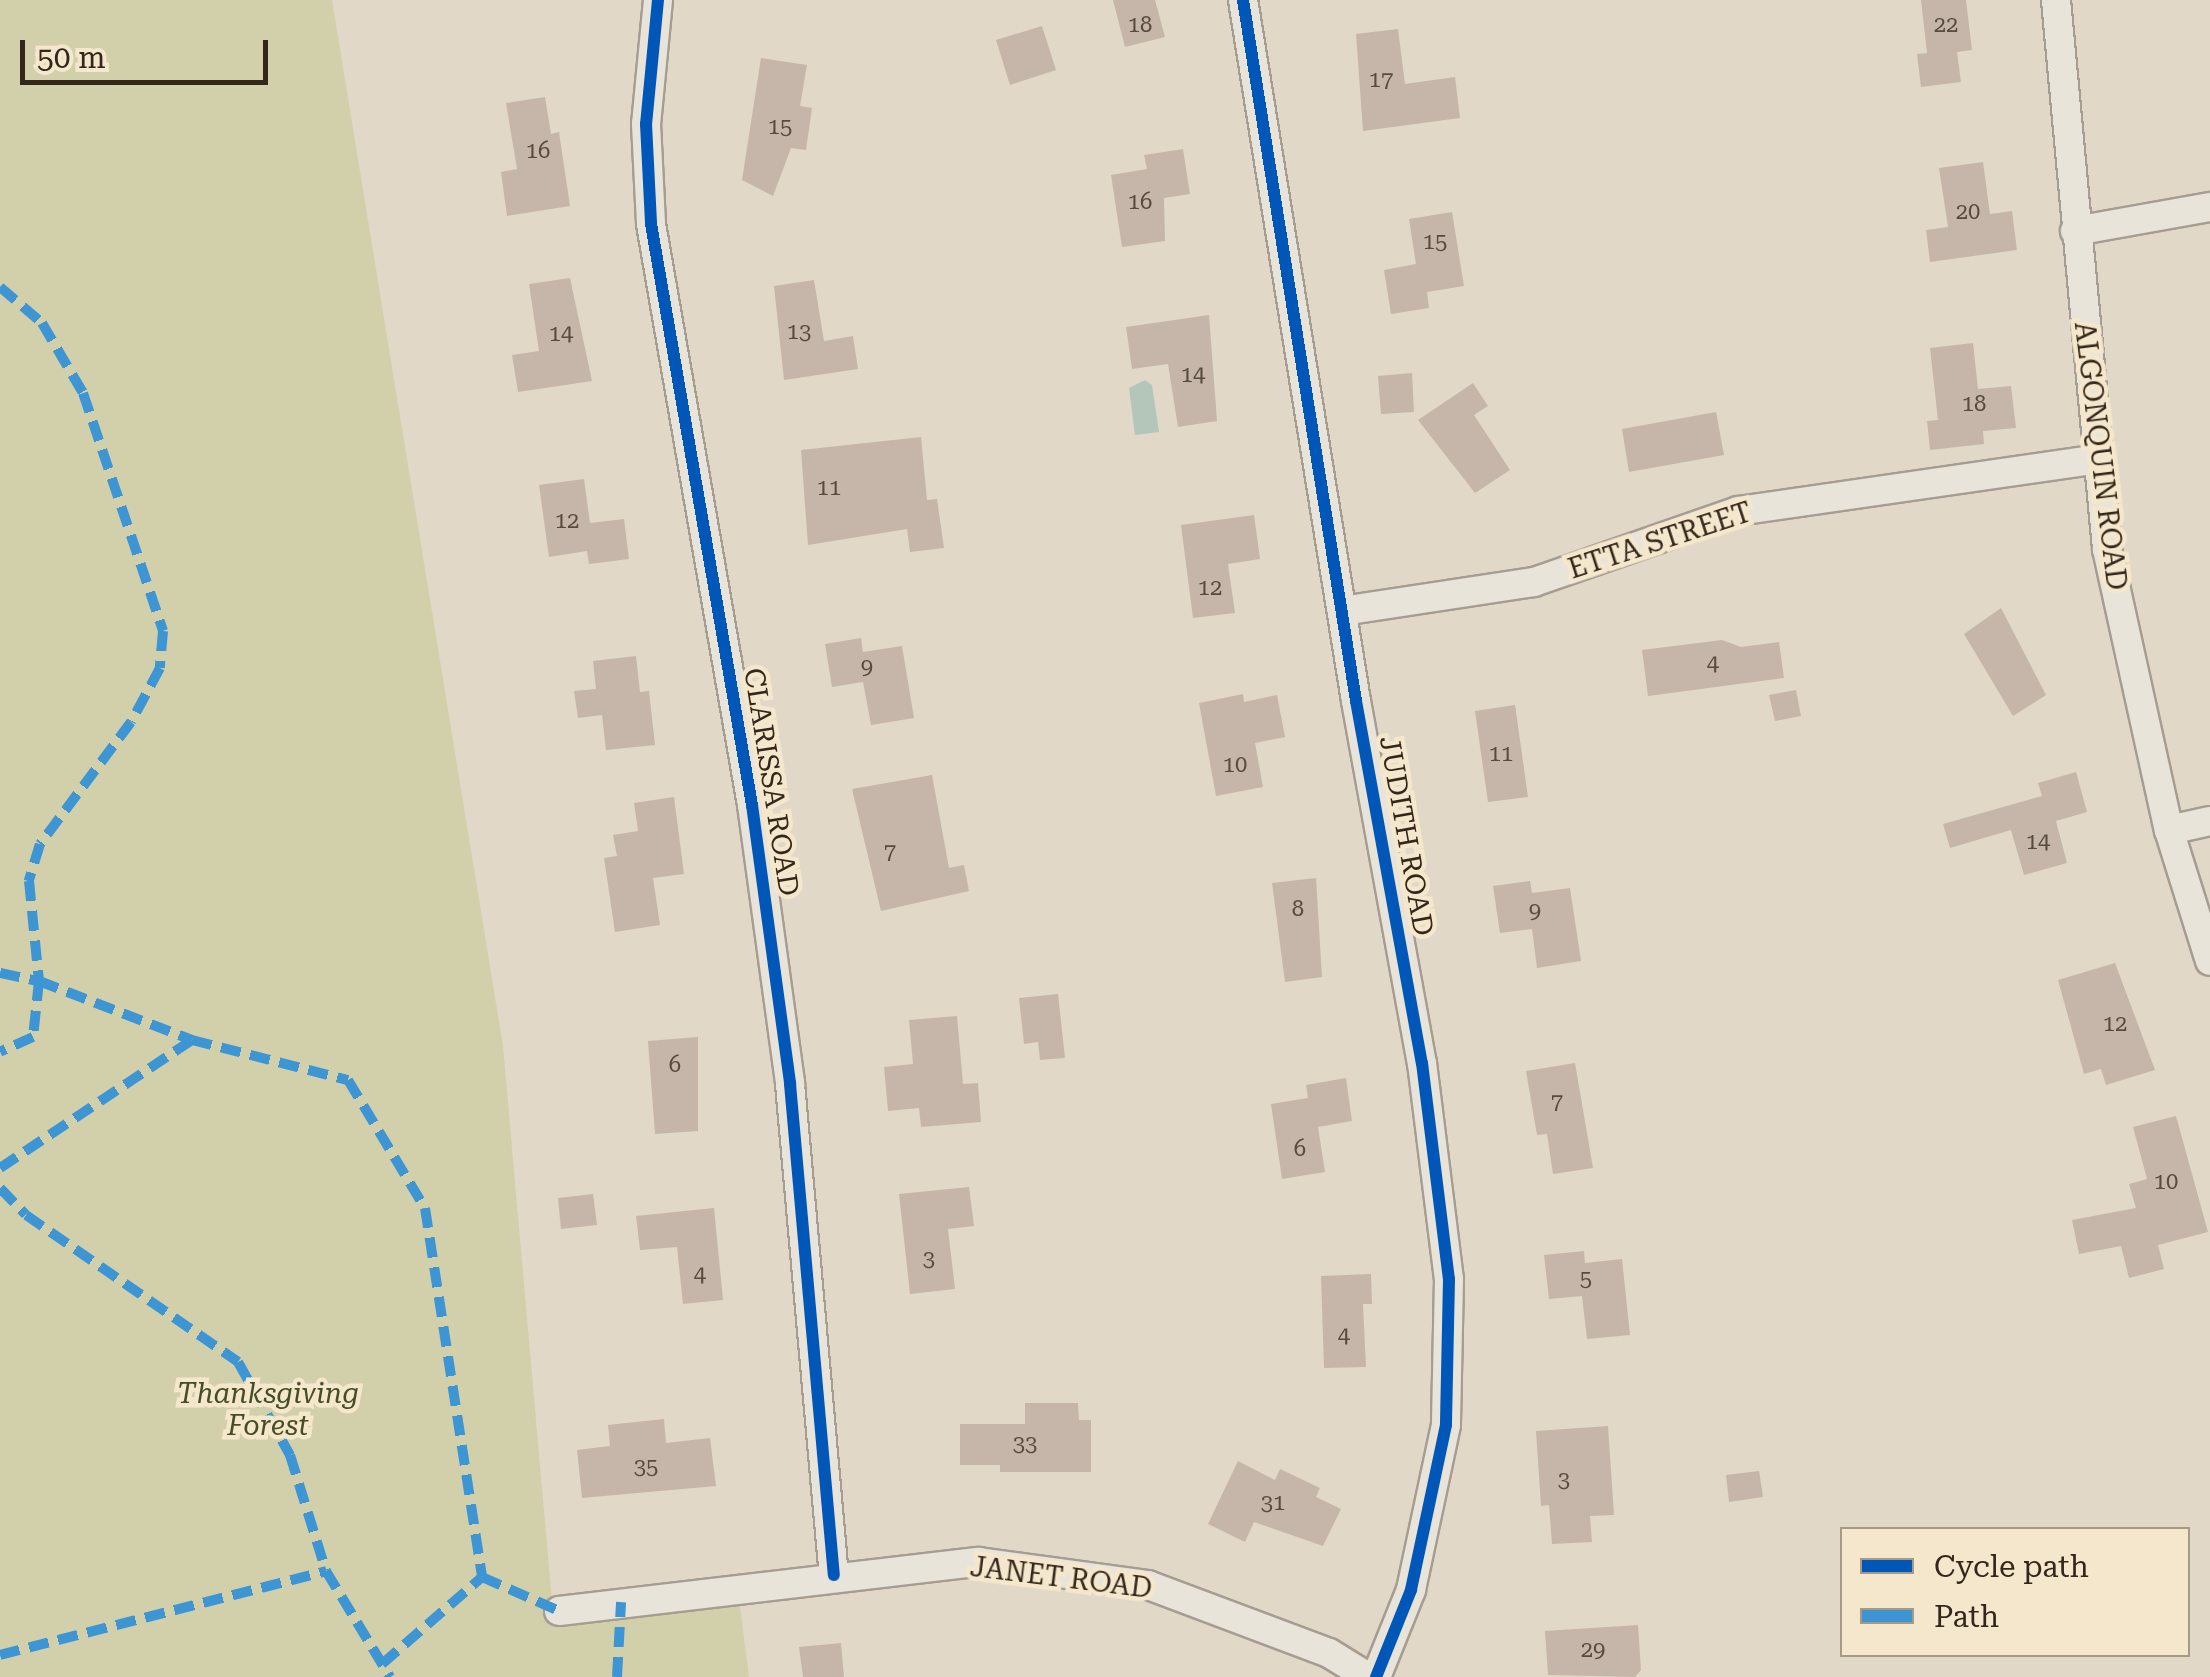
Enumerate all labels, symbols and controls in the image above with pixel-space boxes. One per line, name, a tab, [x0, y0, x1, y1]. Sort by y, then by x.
house number: 18	[1128, 12, 1152, 38]
house number: 22	[1934, 12, 1958, 38]
scale bar	[25, 20, 272, 82]
text: 50 m	[37, 40, 106, 75]
house number: 17	[1369, 67, 1393, 93]
house number: 15	[768, 114, 792, 140]
house number: 16	[526, 138, 550, 164]
house number: 16	[1128, 189, 1152, 215]
house number: 20	[1956, 199, 1980, 225]
house number: 15	[1423, 229, 1447, 255]
house number: 13	[787, 319, 811, 345]
street label: ALGONQUIN ROAD	[2067, 320, 2133, 592]
house number: 14	[549, 321, 573, 347]
house number: 14	[1181, 362, 1205, 388]
house number: 18	[1962, 391, 1986, 417]
house number: 11	[817, 475, 841, 501]
street label: ETTA STREET	[1564, 496, 1756, 586]
house number: 12	[555, 508, 579, 534]
house number: 12	[1198, 575, 1222, 601]
house number: 4	[1707, 651, 1719, 677]
house number: 9	[861, 654, 873, 680]
street label: CLARISSA ROAD	[736, 666, 806, 898]
street label: JUDITH ROAD	[1372, 734, 1440, 938]
house number: 11	[1489, 741, 1513, 767]
house number: 10	[1223, 752, 1247, 778]
house number: 14	[2026, 829, 2050, 855]
house number: 7	[884, 839, 896, 865]
house number: 8	[1292, 896, 1304, 922]
house number: 9	[1529, 898, 1541, 924]
house number: 12	[2103, 1011, 2127, 1037]
house number: 6	[669, 1052, 681, 1078]
house number: 7	[1551, 1089, 1563, 1115]
house number: 6	[1294, 1136, 1306, 1162]
house number: 10	[2154, 1169, 2178, 1195]
house number: 3	[923, 1246, 935, 1272]
house number: 4	[694, 1262, 706, 1288]
house number: 5	[1580, 1266, 1592, 1292]
house number: 4	[1338, 1323, 1350, 1349]
park label: Thanksgiving Forest	[177, 1377, 359, 1443]
house number: 33	[1013, 1431, 1037, 1457]
house number: 35	[634, 1454, 658, 1480]
house number: 3	[1558, 1467, 1570, 1493]
house number: 31	[1261, 1490, 1285, 1516]
legend	[1840, 1527, 2190, 1657]
text: Cycle path	[1934, 1549, 2089, 1584]
street label: JANET ROAD	[968, 1550, 1154, 1606]
text: Path	[1934, 1599, 1999, 1634]
house number: 29	[1581, 1637, 1605, 1663]

